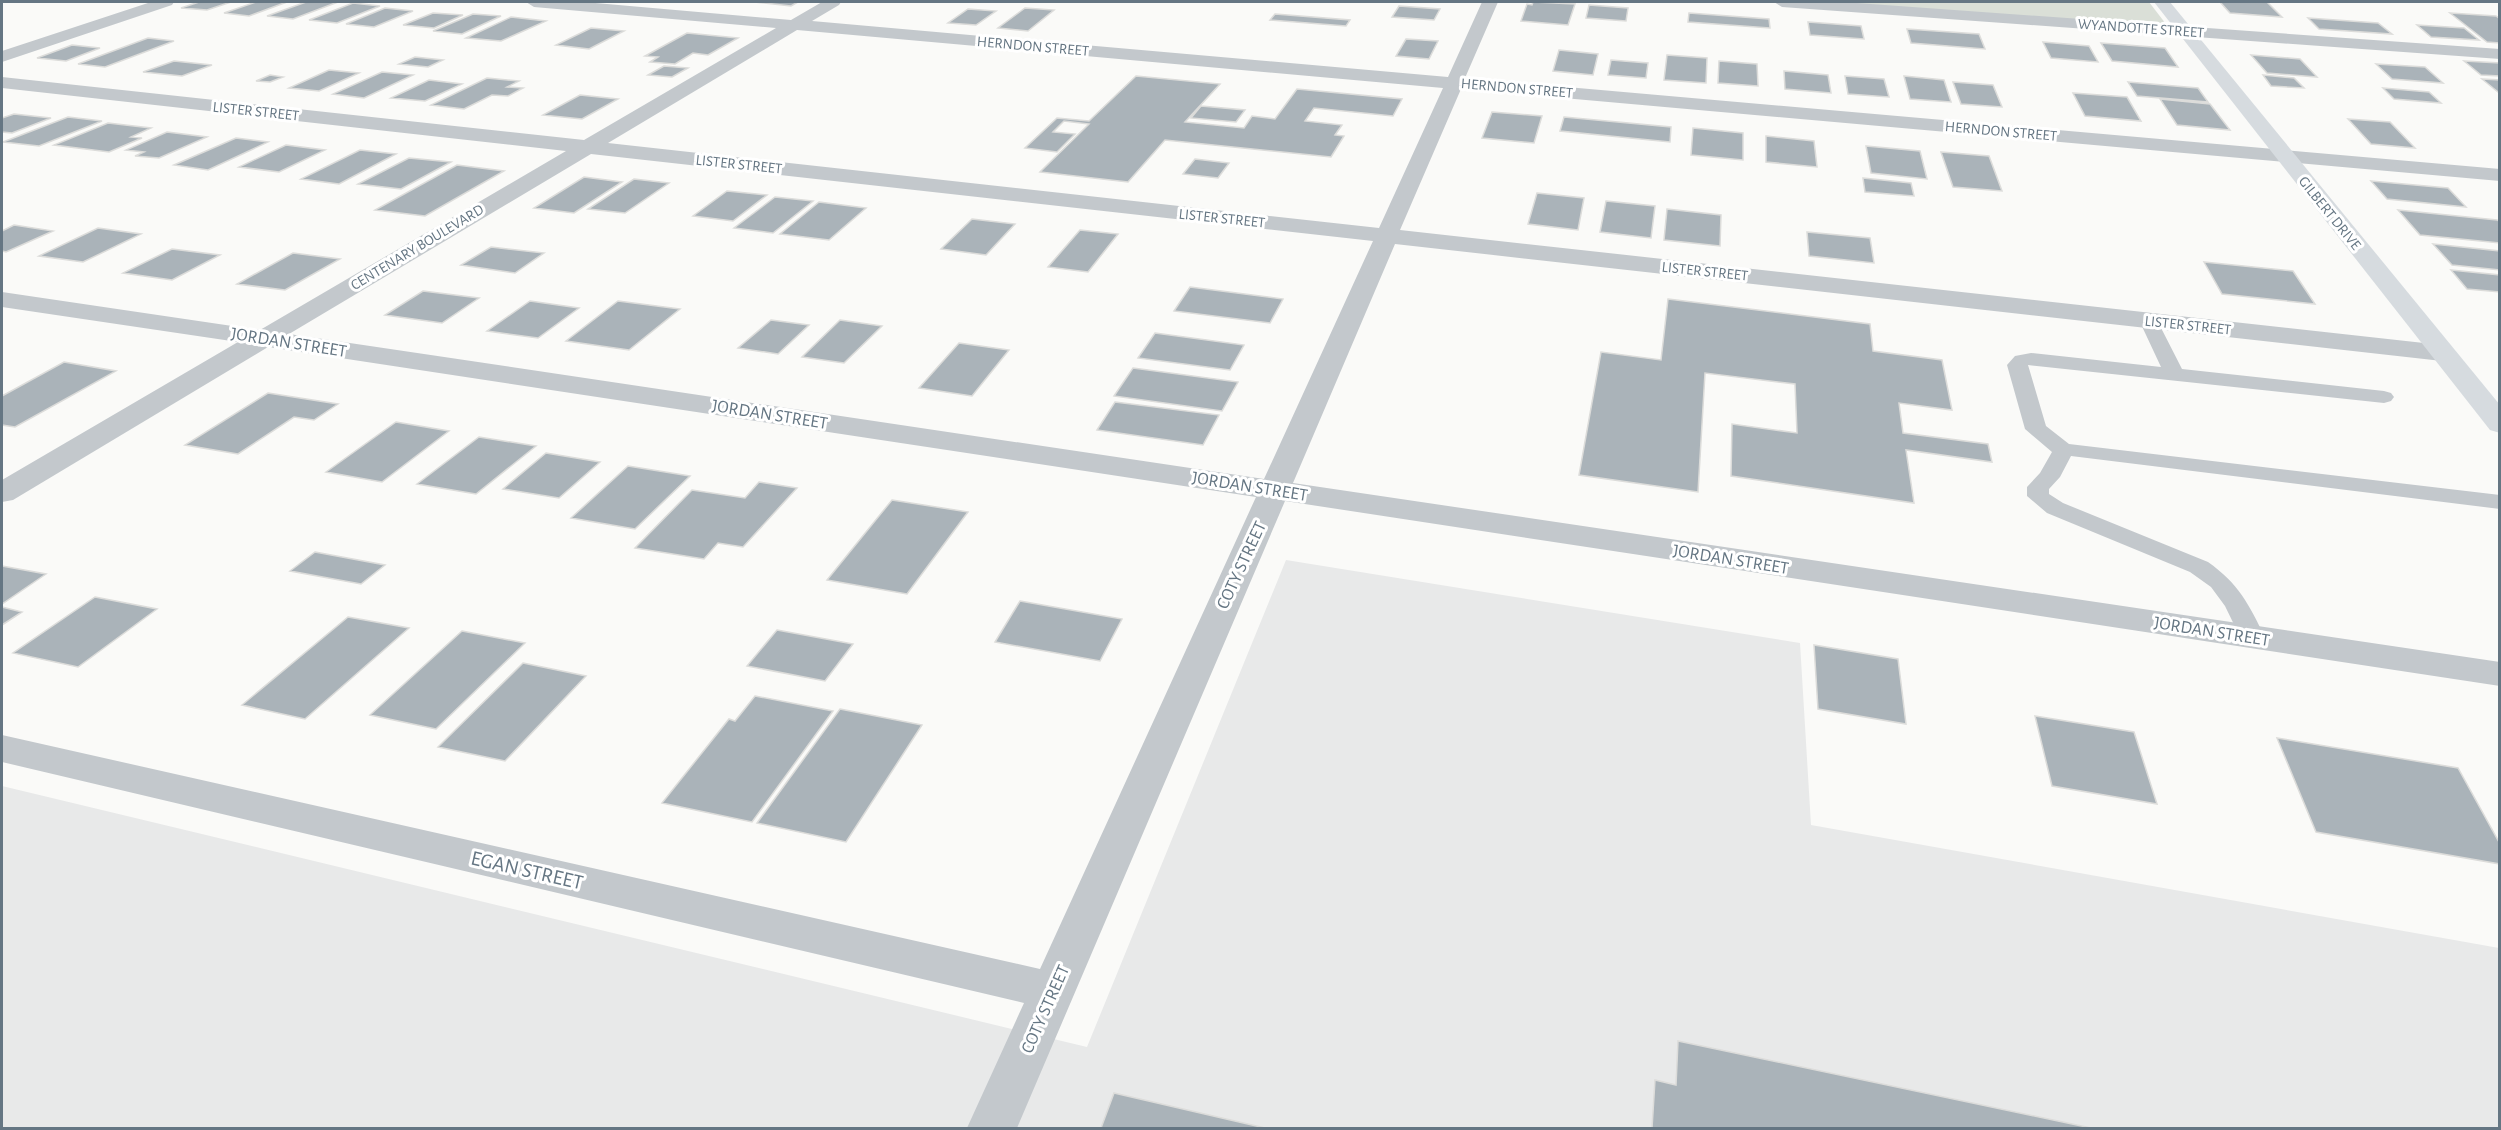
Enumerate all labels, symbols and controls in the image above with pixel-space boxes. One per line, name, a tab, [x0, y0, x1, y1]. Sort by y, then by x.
street label: WYANDOTTE STREET	[2077, 17, 2205, 40]
street label: HERNDON STREET	[976, 34, 1090, 59]
street label: HERNDON STREET	[1460, 76, 1574, 101]
street label: LISTER STREET	[212, 100, 301, 124]
street label: HERNDON STREET	[1944, 119, 2058, 144]
street label: LISTER STREET	[695, 153, 784, 177]
street label: GILBERT DRIVE	[2296, 174, 2364, 253]
street label: CENTENARY BOULEVARD	[348, 202, 487, 293]
street label: LISTER STREET	[1178, 207, 1267, 231]
street label: LISTER STREET	[1661, 260, 1750, 284]
street label: LISTER STREET	[2144, 314, 2233, 338]
street label: JORDAN STREET	[230, 325, 348, 361]
street label: JORDAN STREET	[711, 397, 829, 433]
street label: JORDAN STREET	[1191, 469, 1309, 505]
street label: COTY STREET	[1214, 519, 1270, 612]
street label: JORDAN STREET	[1672, 542, 1790, 578]
street label: JORDAN STREET	[2153, 614, 2271, 650]
street label: EGAN STREET	[469, 847, 585, 894]
street label: COTY STREET	[1018, 962, 1073, 1056]

